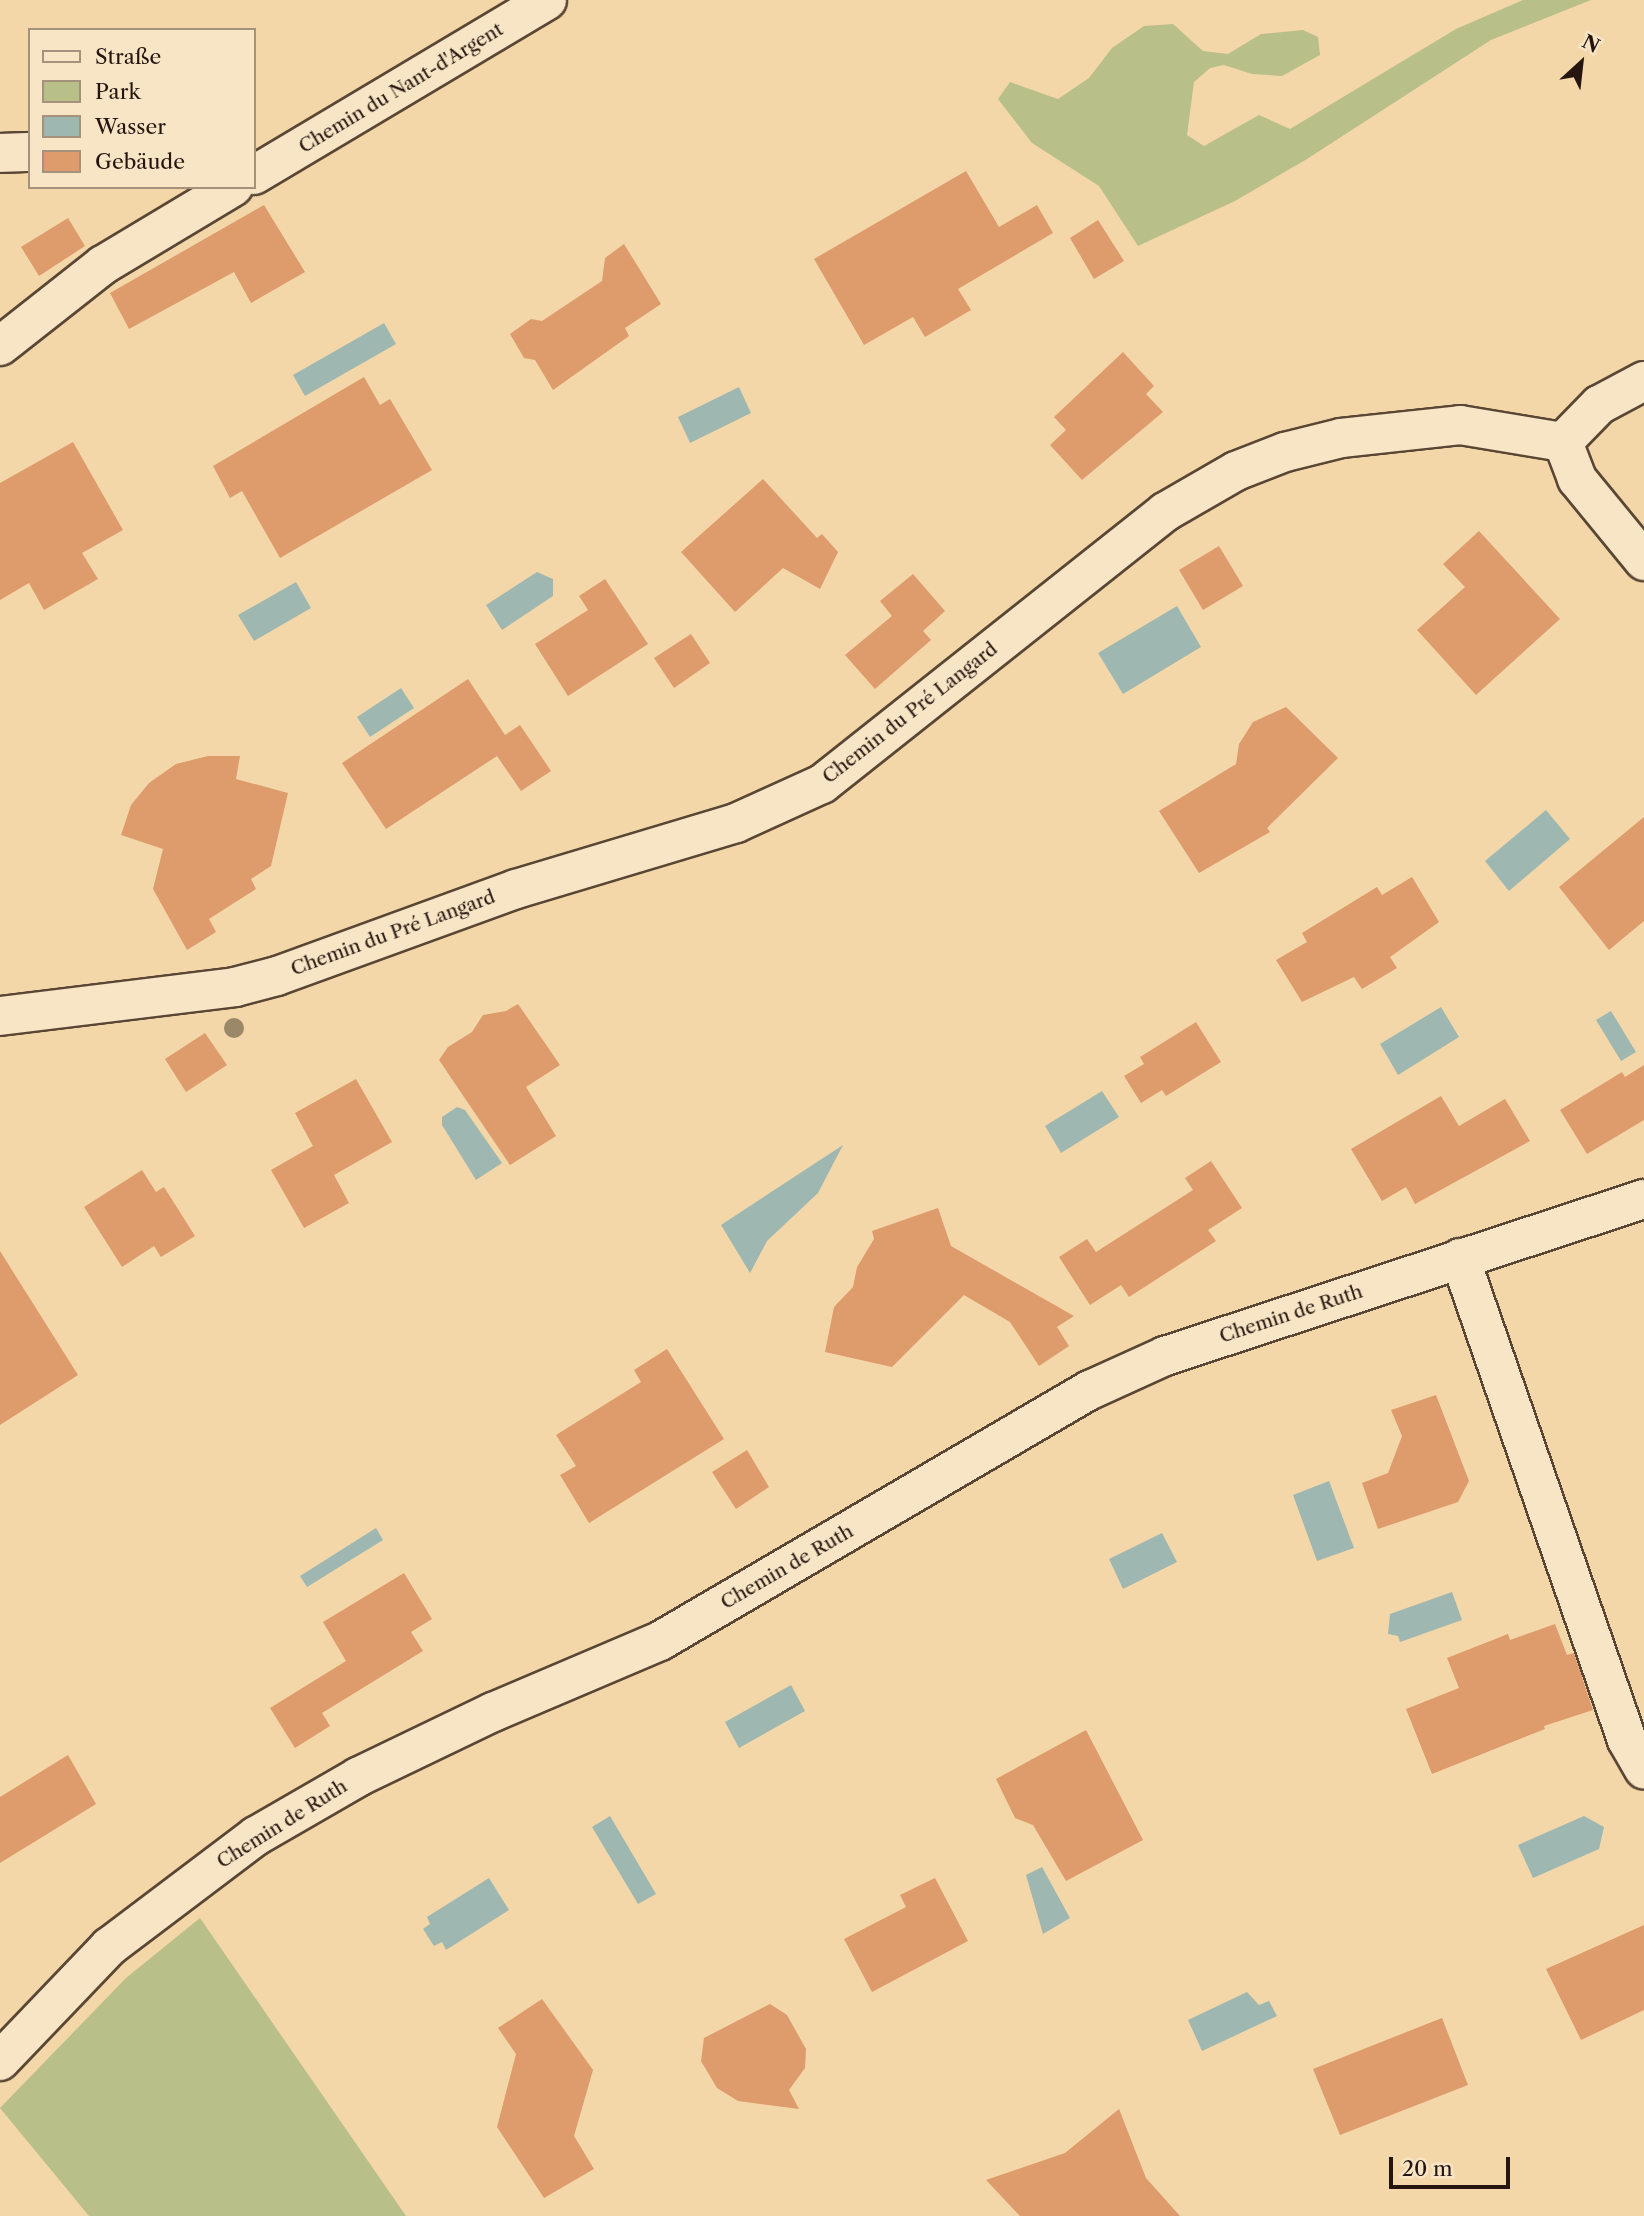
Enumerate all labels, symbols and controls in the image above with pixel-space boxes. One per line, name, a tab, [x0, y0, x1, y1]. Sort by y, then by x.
street label: Chemin du Nant-d'Argent	[295, 18, 507, 158]
legend	[28, 28, 256, 189]
north arrow	[1546, 28, 1616, 98]
text: N	[1578, 30, 1603, 58]
text: Straße	[95, 44, 161, 69]
text: Park	[95, 79, 141, 104]
text: Wasser	[95, 114, 166, 139]
text: Gebäude	[95, 149, 185, 174]
street label: Chemin du Pré Langard	[818, 638, 1002, 788]
street label: Chemin du Pré Langard	[288, 885, 498, 981]
street label: Chemin de Ruth	[1217, 1280, 1365, 1348]
street label: Chemin de Ruth	[717, 1520, 857, 1614]
street label: Chemin de Ruth	[213, 1775, 351, 1873]
scale bar	[1392, 2142, 1513, 2186]
text: 20 m	[1402, 2156, 1453, 2181]

